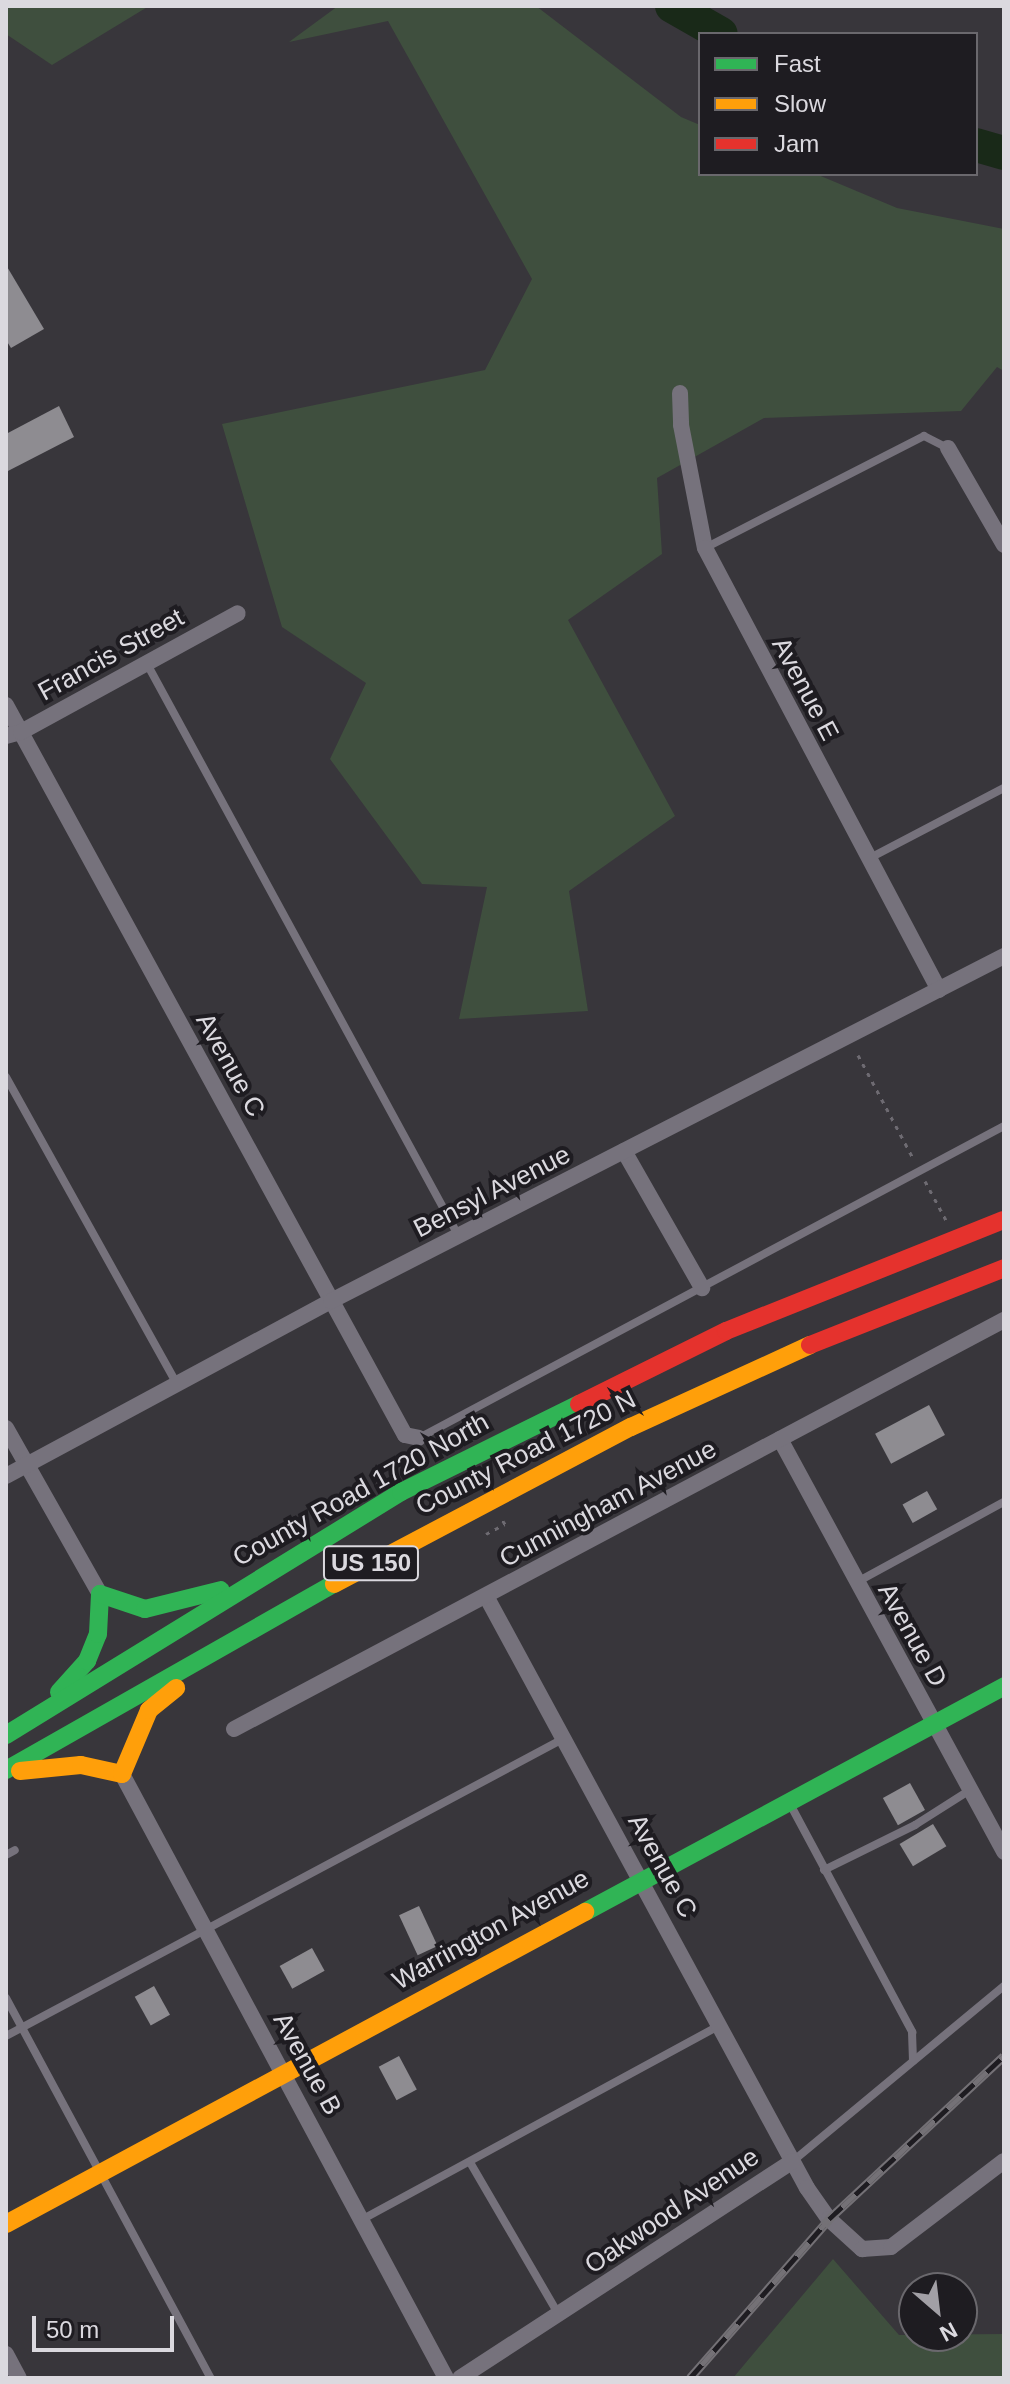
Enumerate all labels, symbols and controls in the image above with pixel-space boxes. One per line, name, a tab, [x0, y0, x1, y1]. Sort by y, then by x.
legend	[698, 32, 978, 176]
text: Fast	[774, 50, 821, 77]
text: Slow	[774, 90, 826, 117]
text: Jam	[774, 130, 819, 157]
street label: Francis Street	[33, 602, 189, 708]
street label: Avenue E	[765, 632, 845, 746]
street label: Avenue C	[189, 1008, 271, 1122]
street label: Bensyl Avenue	[408, 1139, 576, 1245]
street label: County Road 1720 N	[411, 1384, 641, 1522]
street label: County Road 1720 North	[228, 1407, 494, 1573]
street label: Cunningham Avenue	[494, 1433, 722, 1575]
road number: US 150	[321, 1543, 421, 1583]
street label: Avenue D	[871, 1578, 953, 1692]
street label: Avenue C	[621, 1809, 703, 1923]
street label: Warrington Avenue	[387, 1863, 595, 1997]
street label: Avenue B	[266, 2007, 348, 2121]
street label: Oakwood Avenue	[578, 2141, 766, 2281]
north arrow	[898, 2272, 978, 2352]
scale bar	[36, 2300, 178, 2350]
text: 50 m	[46, 2316, 99, 2343]
text: N	[936, 2317, 961, 2347]

